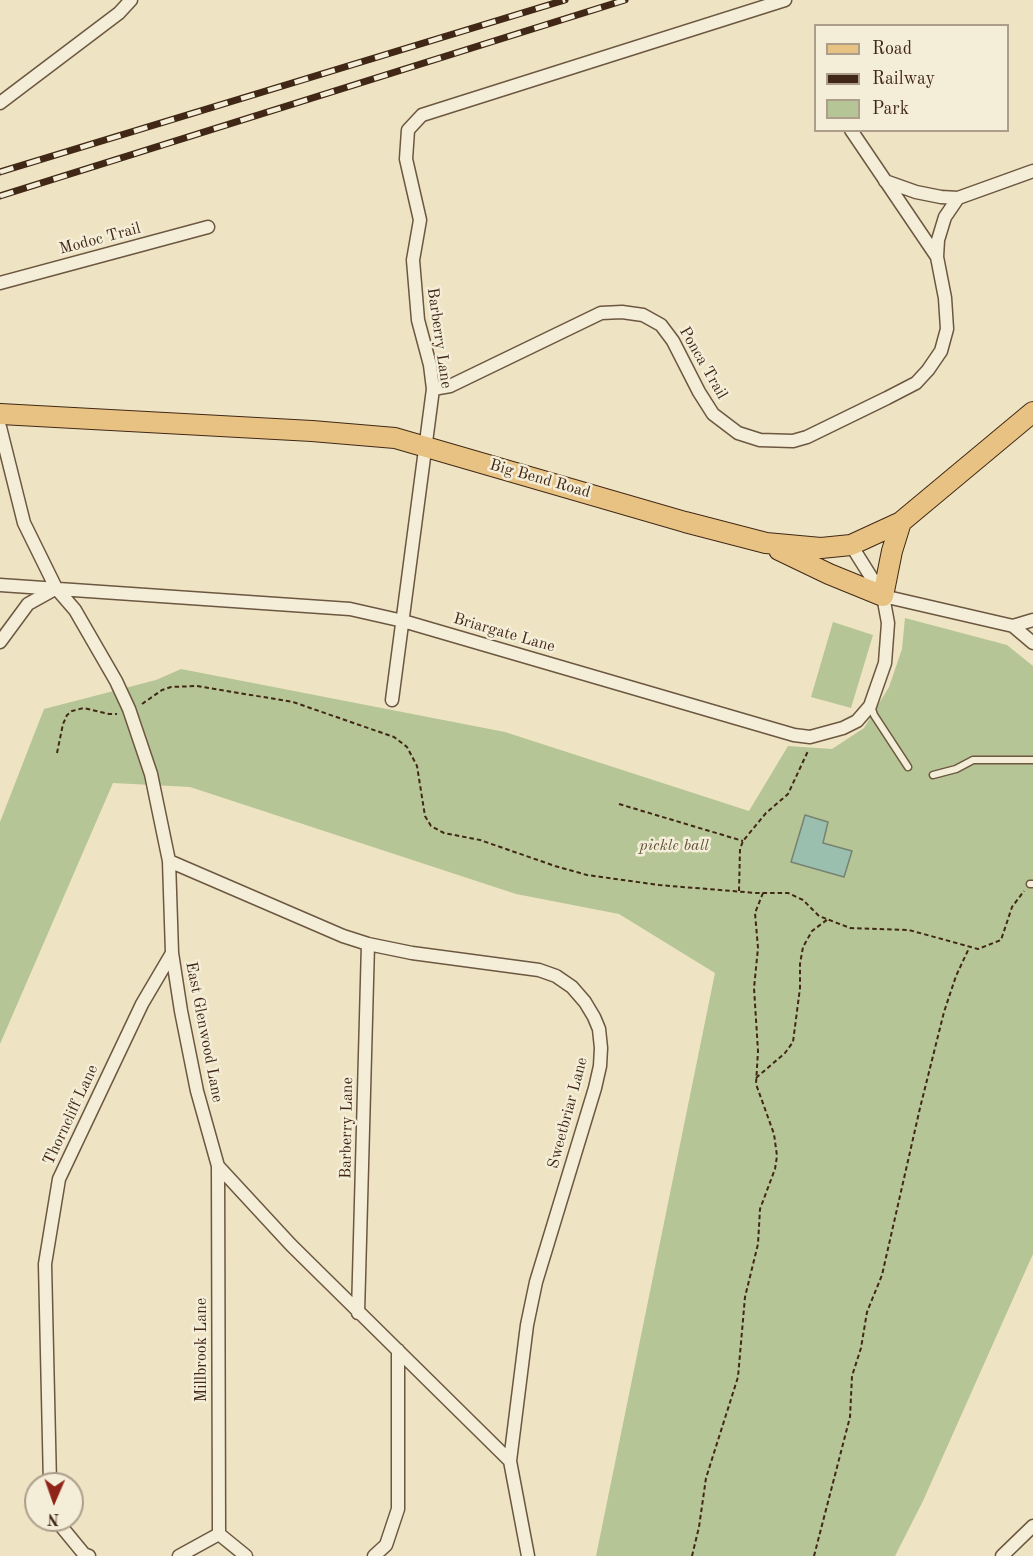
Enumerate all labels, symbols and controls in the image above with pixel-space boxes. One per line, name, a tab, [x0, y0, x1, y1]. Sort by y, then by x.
legend	[814, 24, 1009, 132]
text: Road	[872, 40, 912, 58]
text: Railway	[872, 70, 935, 88]
text: Park	[872, 100, 909, 118]
street label: Modoc Trail	[57, 219, 143, 259]
street label: Barberry Lane	[422, 286, 456, 390]
street label: Ponca Trail	[675, 323, 731, 403]
street label: Big Bend Road	[487, 455, 593, 503]
street label: Briargate Lane	[451, 609, 557, 657]
park label: pickle ball	[639, 836, 709, 856]
street label: East Glenwood Lane	[181, 960, 227, 1104]
street label: Sweetbriar Lane	[544, 1055, 592, 1171]
street label: Thorncliff Lane	[39, 1062, 103, 1168]
street label: Barberry Lane	[337, 1077, 357, 1179]
street label: Millbrook Lane	[192, 1298, 212, 1402]
north arrow	[24, 1472, 84, 1532]
text: N	[47, 1510, 60, 1526]

